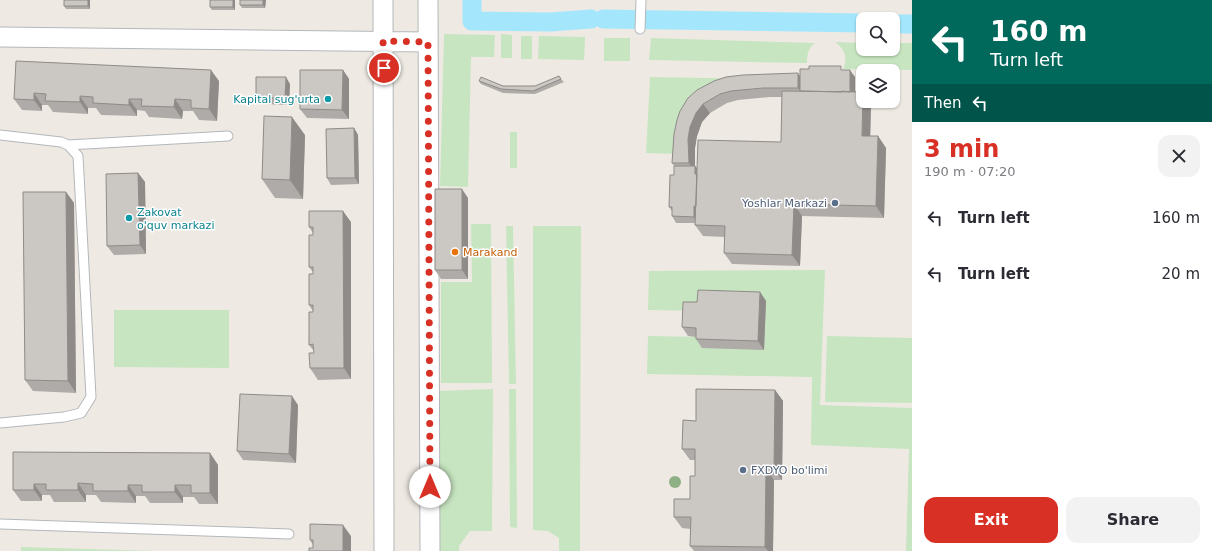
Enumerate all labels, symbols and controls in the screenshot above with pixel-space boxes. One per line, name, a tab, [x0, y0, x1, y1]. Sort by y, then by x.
map controls	[856, 12, 900, 108]
button: search	[856, 12, 900, 56]
text: 160 m	[990, 15, 1087, 48]
icon: left	[924, 16, 976, 68]
text: Turn left	[990, 49, 1063, 70]
pin	[367, 51, 401, 85]
icon: arrive	[373, 57, 395, 79]
button: layers	[856, 64, 900, 108]
icon: left	[969, 92, 991, 114]
place label: Kapital sug'urta	[233, 93, 320, 106]
marker: Kapital sug'urta	[323, 94, 333, 104]
text: Then	[924, 94, 961, 112]
text: 3 min	[924, 135, 999, 163]
button: close	[1158, 135, 1200, 177]
text: 190 m · 07:20	[924, 164, 1015, 179]
place label: Yoshlar Markazi	[741, 197, 827, 210]
marker: Yoshlar Markazi	[830, 198, 840, 208]
place label: Zakovat o'quv markazi	[137, 206, 214, 232]
icon: left	[924, 207, 946, 229]
text: Turn left	[958, 209, 1030, 227]
text: 160 m	[1152, 209, 1200, 227]
marker: Zakovat o'quv markazi	[124, 213, 134, 223]
place label: Marakand	[463, 246, 517, 259]
marker: Marakand	[450, 247, 460, 257]
icon: left	[924, 263, 946, 285]
text: Turn left	[958, 265, 1030, 283]
text: 20 m	[1162, 265, 1200, 283]
place label: FXDYO bo'limi	[751, 464, 828, 477]
marker: FXDYO bo'limi	[738, 465, 748, 475]
position arrow	[409, 466, 451, 508]
button: Exit	[924, 497, 1058, 543]
button: Share	[1066, 497, 1200, 543]

